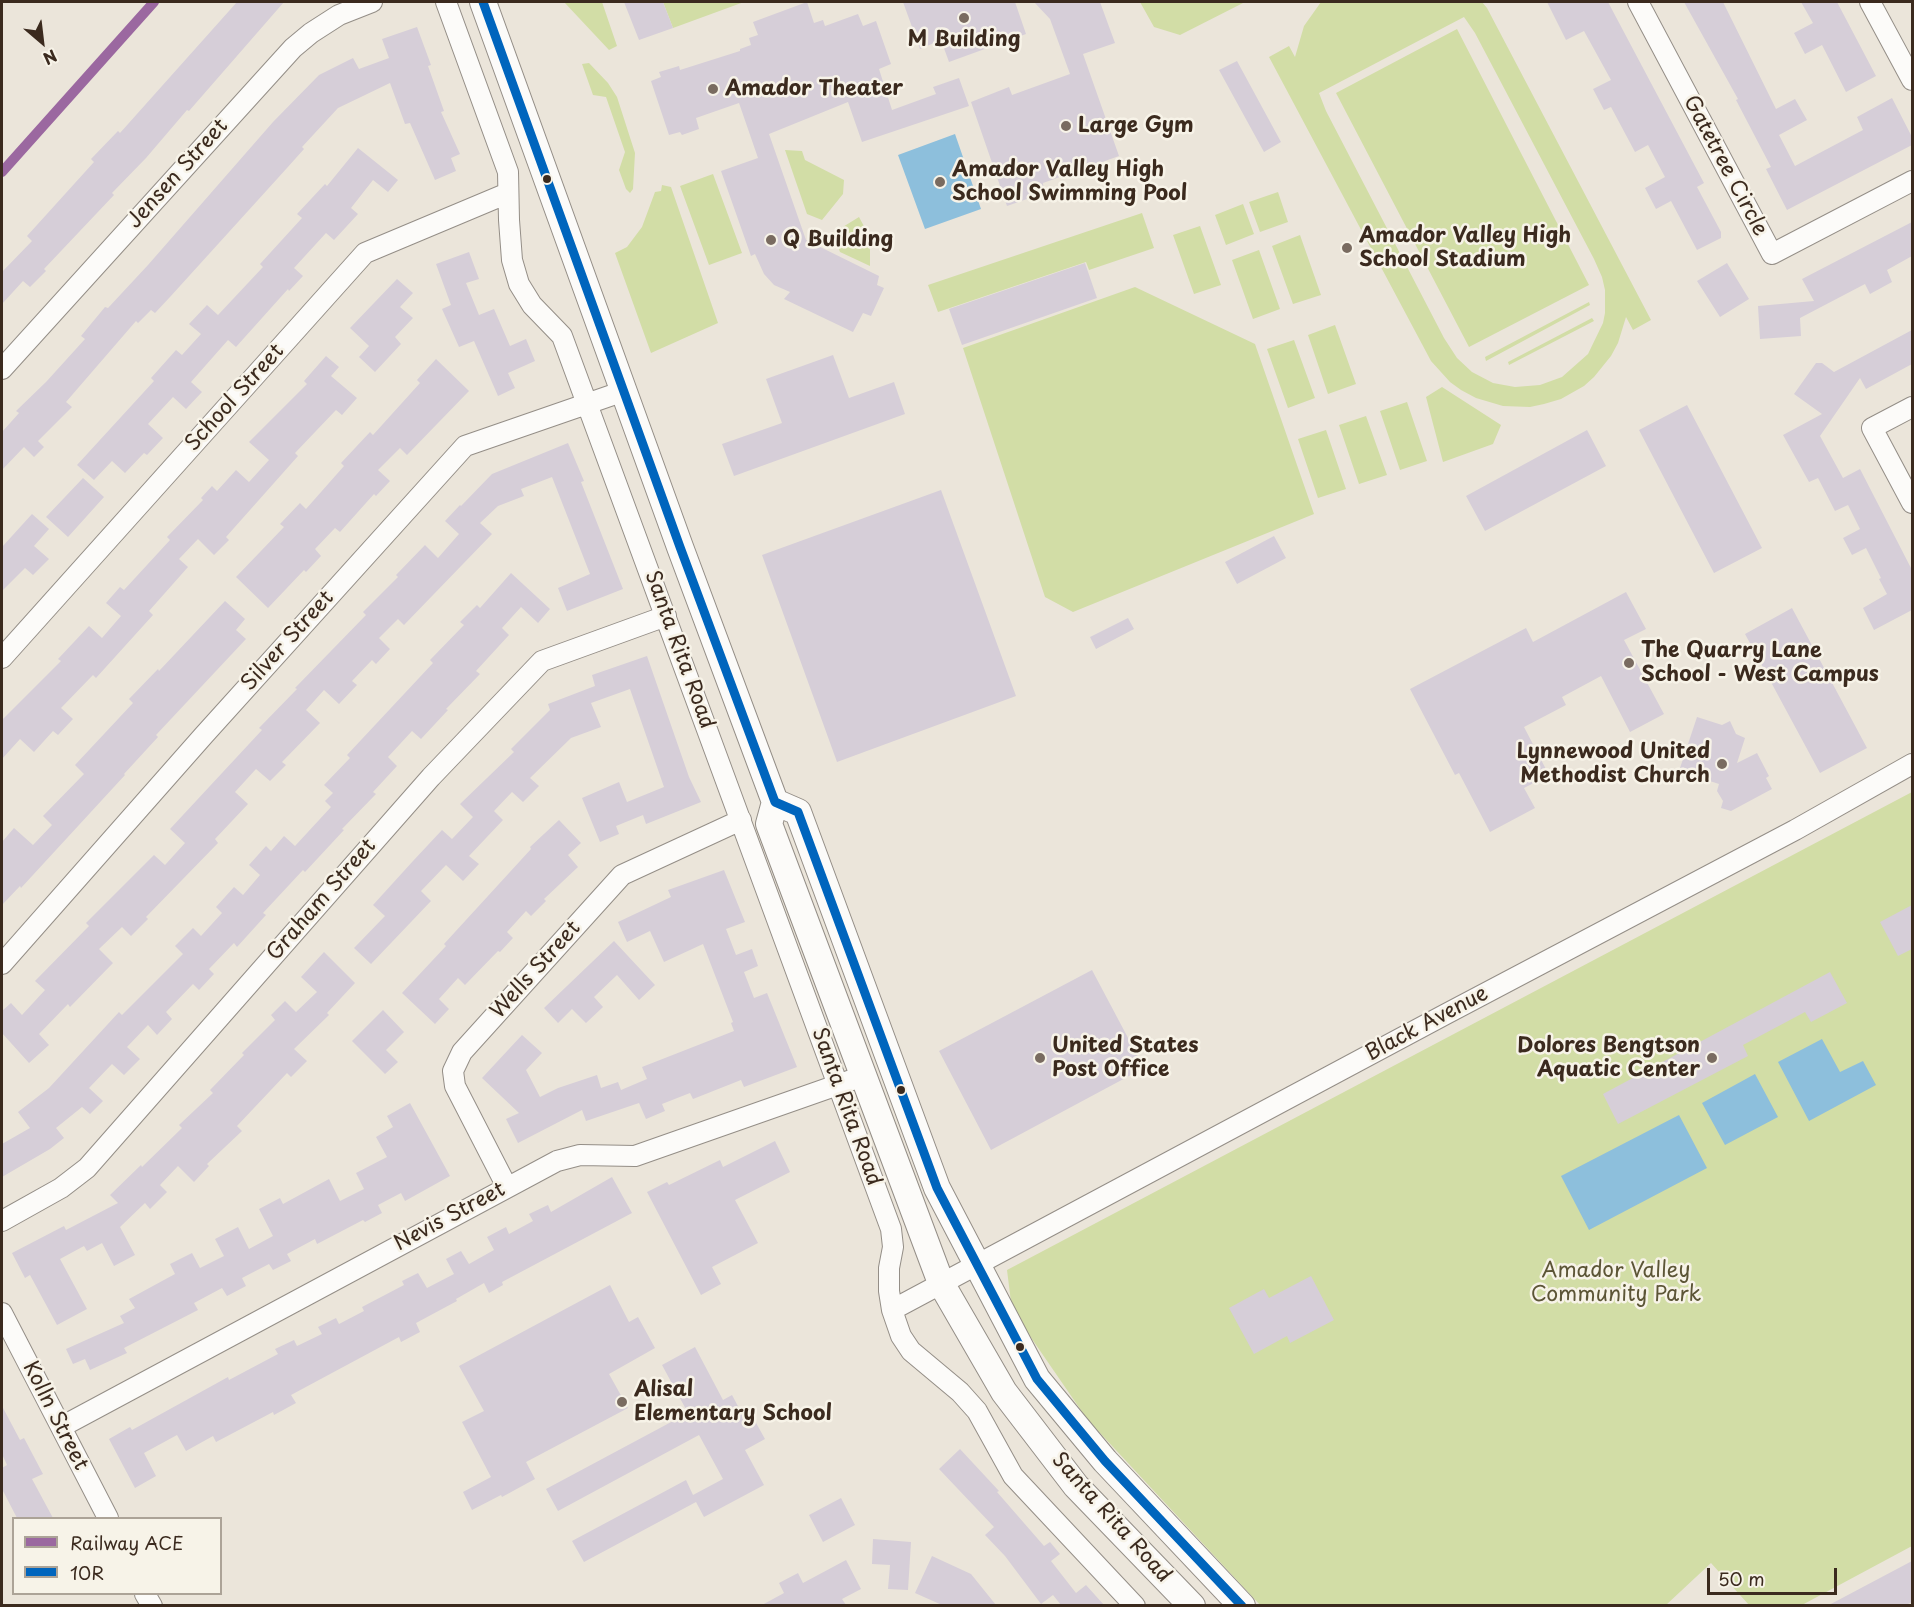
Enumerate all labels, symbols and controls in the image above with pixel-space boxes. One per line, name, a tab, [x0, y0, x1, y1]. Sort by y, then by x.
marker: M Building	[957, 11, 971, 25]
north arrow	[12, 12, 72, 72]
place label: M Building	[908, 27, 1020, 53]
text: N	[39, 44, 62, 71]
place label: Amador Theater	[725, 76, 903, 102]
marker: Amador Theater	[706, 82, 720, 96]
street label: Gatetree Circle	[1677, 91, 1773, 241]
place label: Large Gym	[1078, 113, 1194, 139]
street label: Jensen Street	[122, 114, 234, 234]
marker: Large Gym	[1059, 119, 1073, 133]
place label: Amador Valley High School Swimming Pool	[952, 157, 1187, 207]
unlabelled marker	[541, 173, 553, 185]
marker: Amador Valley High School Swimming Pool	[933, 175, 947, 189]
place label: Amador Valley High School Stadium	[1359, 223, 1571, 273]
place label: Q Building	[783, 227, 893, 253]
marker: Q Building	[764, 233, 778, 247]
marker: Amador Valley High School Stadium	[1340, 241, 1354, 255]
street label: School Street	[180, 339, 290, 457]
street label: Santa Rita Road	[639, 568, 719, 732]
street label: Silver Street	[236, 586, 340, 696]
place label: The Quarry Lane School - West Campus	[1641, 638, 1879, 688]
marker: The Quarry Lane School - West Campus	[1622, 656, 1636, 670]
place label: Lynnewood United Methodist Church	[1517, 739, 1710, 789]
marker: Lynnewood United Methodist Church	[1715, 757, 1729, 771]
street label: Graham Street	[262, 834, 382, 966]
street label: Wells Street	[486, 916, 586, 1024]
street label: Black Avenue	[1361, 981, 1493, 1067]
street label: Santa Rita Road	[806, 1025, 886, 1189]
place label: United States Post Office	[1052, 1033, 1199, 1083]
place label: Dolores Bengtson Aquatic Center	[1517, 1033, 1700, 1083]
marker: United States Post Office	[1033, 1051, 1047, 1065]
marker: Dolores Bengtson Aquatic Center	[1705, 1051, 1719, 1065]
unlabelled marker	[895, 1084, 907, 1096]
street label: Nevis Street	[390, 1177, 510, 1257]
park label: Amador Valley Community Park	[1531, 1258, 1701, 1308]
unlabelled marker	[1014, 1341, 1026, 1353]
street label: Kolln Street	[17, 1357, 93, 1475]
place label: Alisal Elementary School	[634, 1377, 832, 1427]
marker: Alisal Elementary School	[615, 1395, 629, 1409]
street label: Santa Rita Road	[1046, 1448, 1176, 1588]
legend	[12, 1517, 222, 1595]
text: Railway ACE	[70, 1529, 184, 1556]
scale bar	[1710, 1556, 1840, 1594]
text: 10R	[70, 1559, 104, 1586]
text: 50 m	[1718, 1565, 1765, 1592]

